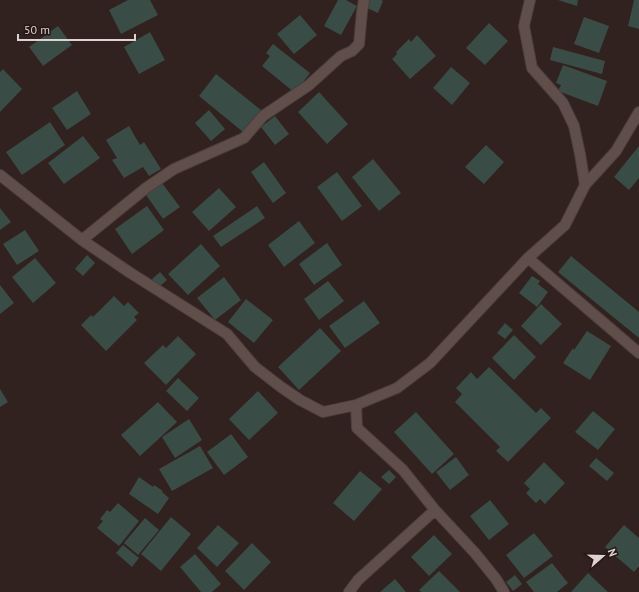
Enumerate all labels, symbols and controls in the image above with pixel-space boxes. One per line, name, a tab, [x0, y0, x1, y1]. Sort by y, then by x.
scale bar	[18, 16, 135, 42]
text: 50 m	[24, 22, 50, 37]
north arrow	[583, 536, 623, 576]
text: N	[605, 547, 620, 558]

